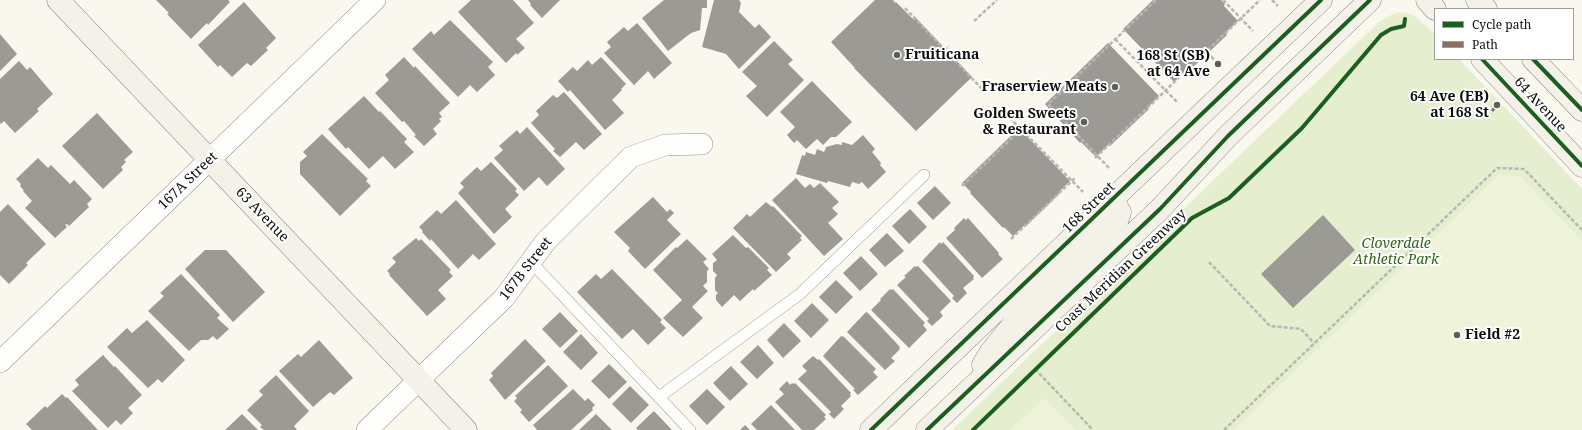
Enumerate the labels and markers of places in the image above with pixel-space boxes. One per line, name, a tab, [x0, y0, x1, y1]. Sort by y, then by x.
place label: Fruiticana	[905, 47, 979, 63]
place label: 168 St (SB) at 64 Ave	[1136, 48, 1210, 80]
marker: Fruiticana	[892, 50, 902, 60]
marker: 168 St (SB) at 64 Ave	[1213, 59, 1223, 69]
place label: Fraserview Meats	[982, 79, 1107, 95]
marker: Fraserview Meats	[1110, 82, 1120, 92]
place label: 64 Ave (EB) at 168 St	[1410, 89, 1489, 122]
marker: 64 Ave (EB) at 168 St	[1492, 100, 1502, 110]
place label: Golden Sweets & Restaurant	[973, 106, 1076, 138]
marker: Golden Sweets & Restaurant	[1079, 117, 1089, 127]
place label: Field #2	[1465, 327, 1520, 343]
marker: Field #2	[1452, 330, 1462, 340]

